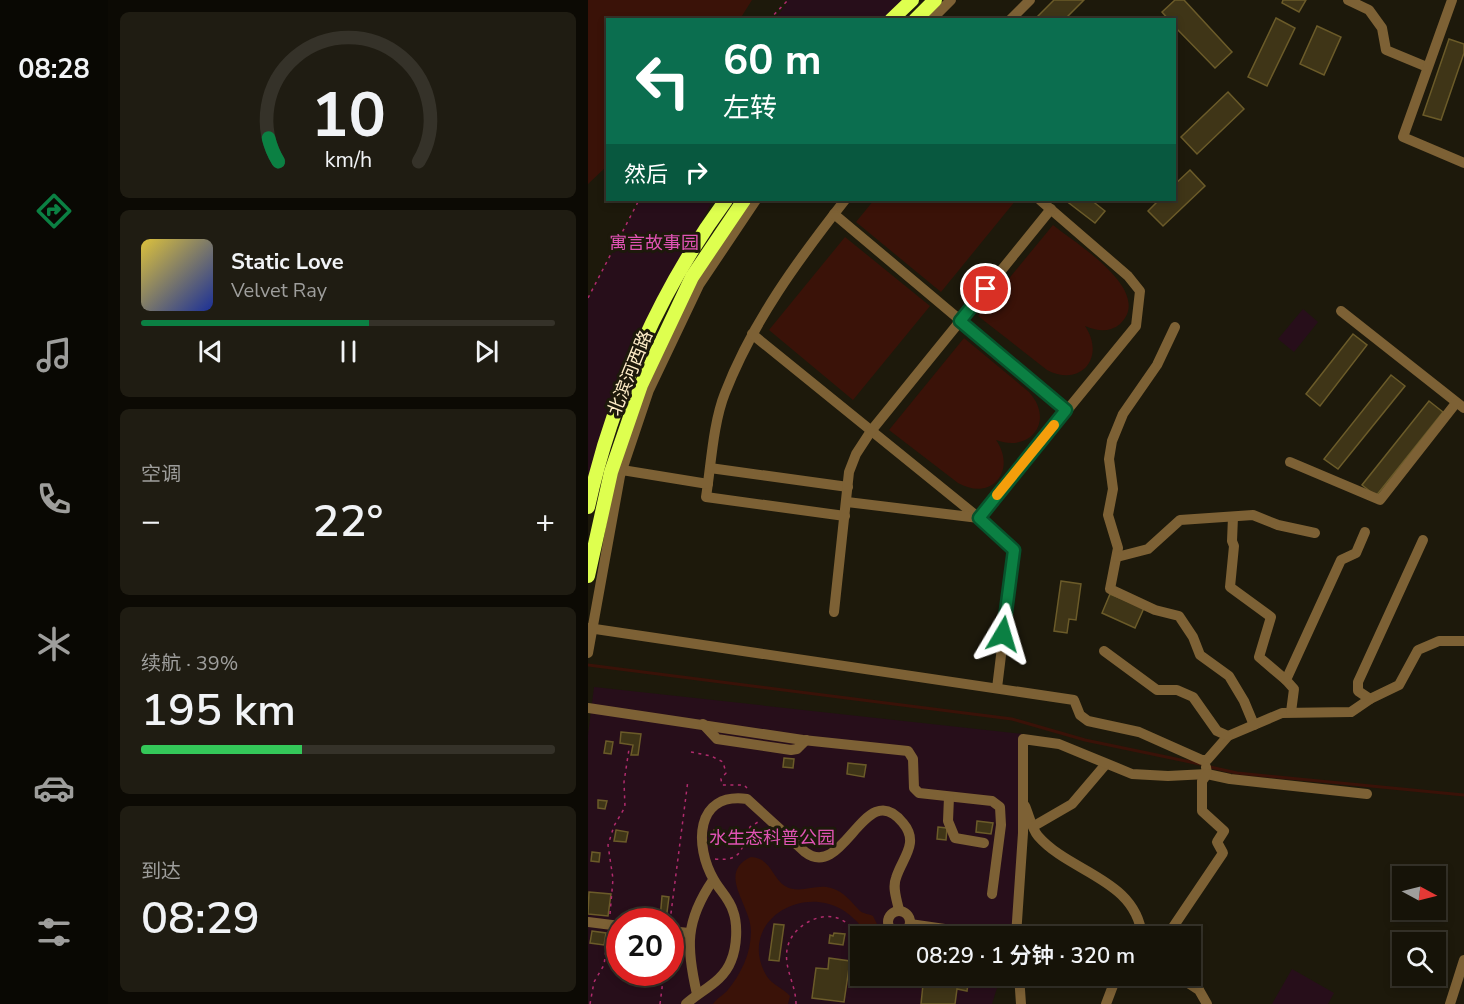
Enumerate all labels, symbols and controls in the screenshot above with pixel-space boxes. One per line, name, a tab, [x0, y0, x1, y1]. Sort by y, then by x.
text: 60 m	[723, 32, 822, 89]
icon: left	[624, 42, 702, 120]
text: 08:28	[18, 51, 90, 88]
text: 10	[311, 73, 385, 158]
text: 左转	[723, 90, 777, 127]
text: km/h	[324, 146, 372, 176]
icon: right	[680, 156, 713, 189]
text: 然后	[624, 160, 668, 190]
icon: directions	[33, 190, 75, 232]
park label: 寓言故事园	[609, 231, 699, 255]
text: Static Love	[231, 247, 344, 277]
pin	[960, 263, 1011, 314]
icon: arrive	[969, 272, 1002, 305]
text: Velvet Ray	[231, 277, 327, 304]
street label: 北滨河西路	[602, 327, 658, 419]
icon: music	[33, 334, 75, 376]
icon: previous	[194, 335, 227, 368]
icon: pause	[332, 335, 365, 368]
icon: next	[470, 335, 503, 368]
text: 空调	[141, 461, 181, 488]
icon: phone	[33, 478, 75, 520]
text: 22°	[313, 491, 383, 552]
text: −	[141, 499, 161, 544]
text: +	[535, 499, 555, 544]
position arrow	[971, 602, 1035, 666]
icon: climate	[33, 623, 75, 665]
text: 续航 · 39%	[141, 650, 238, 677]
text: 195 km	[141, 680, 296, 741]
icon: car	[33, 767, 75, 809]
park label: 水生态科普公园	[709, 826, 835, 850]
text: 到达	[141, 858, 181, 885]
north arrow	[1392, 866, 1446, 920]
map controls	[1392, 866, 1446, 986]
text: 08:29	[141, 888, 260, 949]
speed limit sign: 20	[606, 908, 684, 986]
icon: filters	[33, 911, 75, 953]
button: search	[1392, 932, 1446, 986]
text: 08:29 · 1 分钟 · 320 m	[916, 941, 1135, 971]

